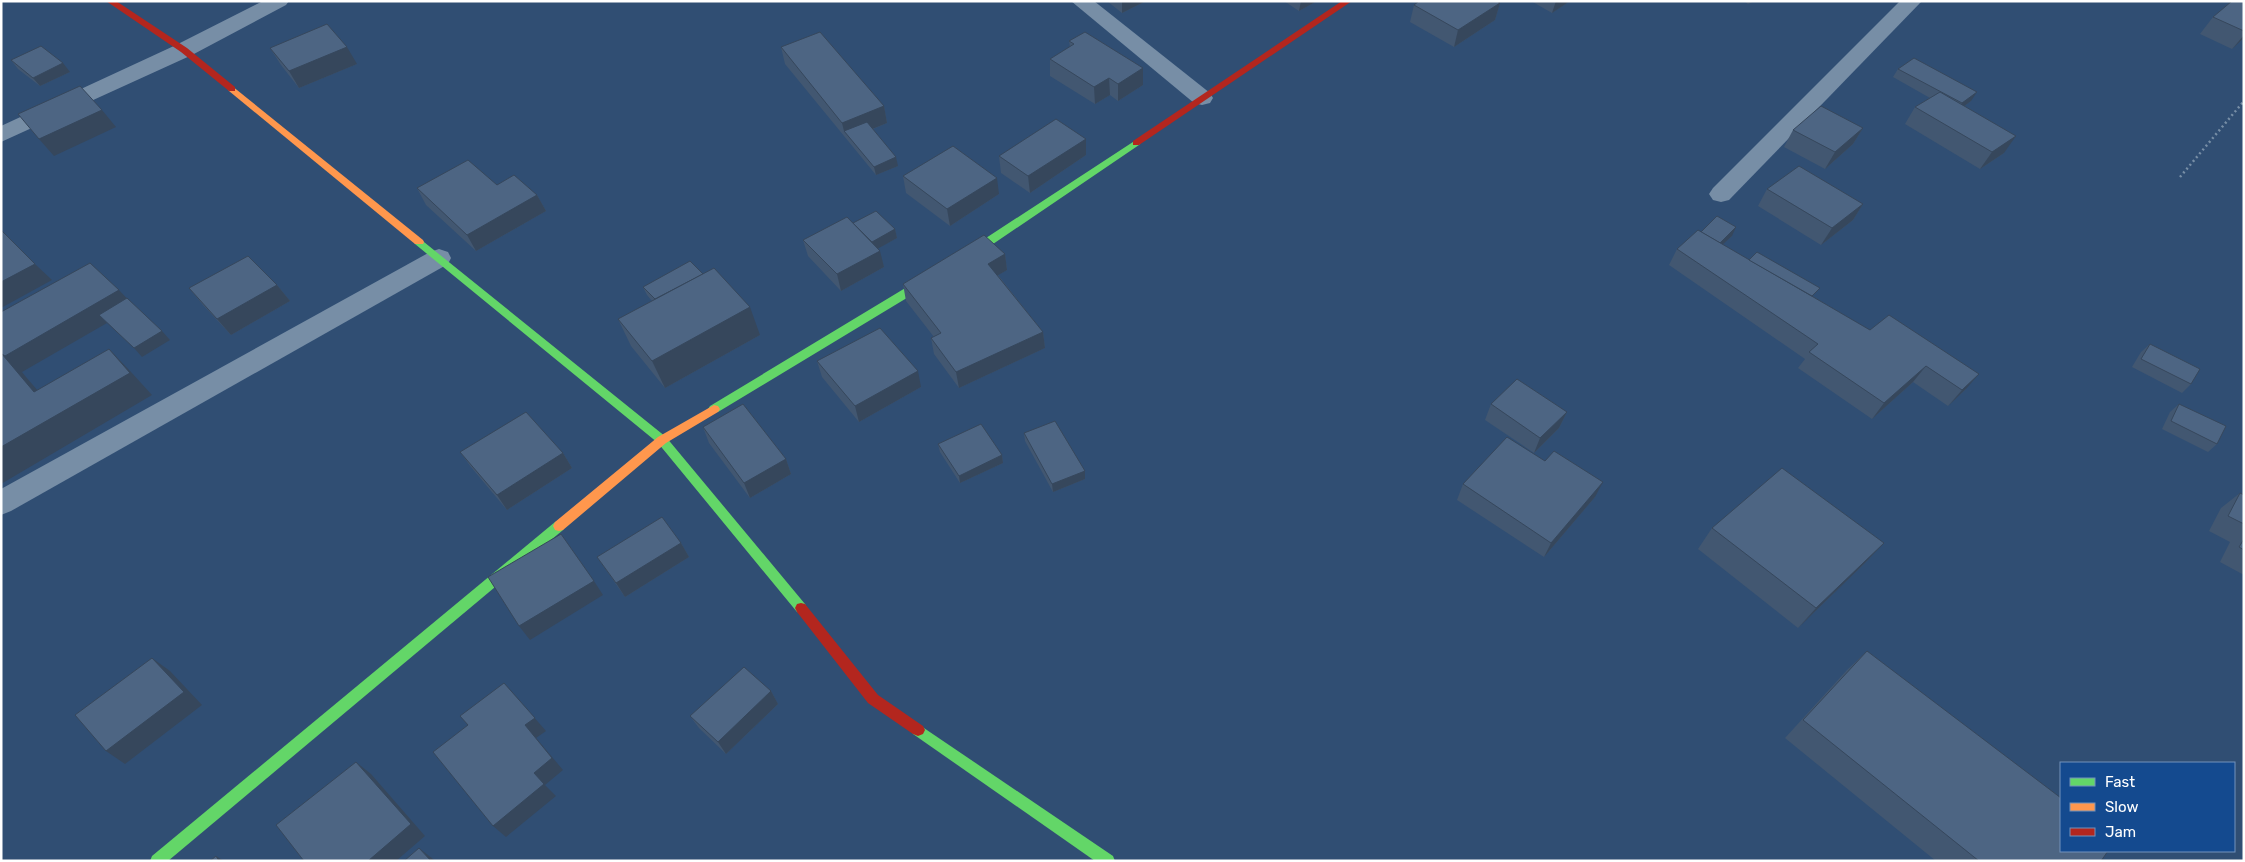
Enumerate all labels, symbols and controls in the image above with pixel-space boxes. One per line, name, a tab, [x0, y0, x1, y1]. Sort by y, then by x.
legend	[2060, 762, 2235, 852]
text: Fast	[2105, 773, 2135, 791]
text: Slow	[2105, 798, 2138, 816]
text: Jam	[2105, 823, 2136, 841]

